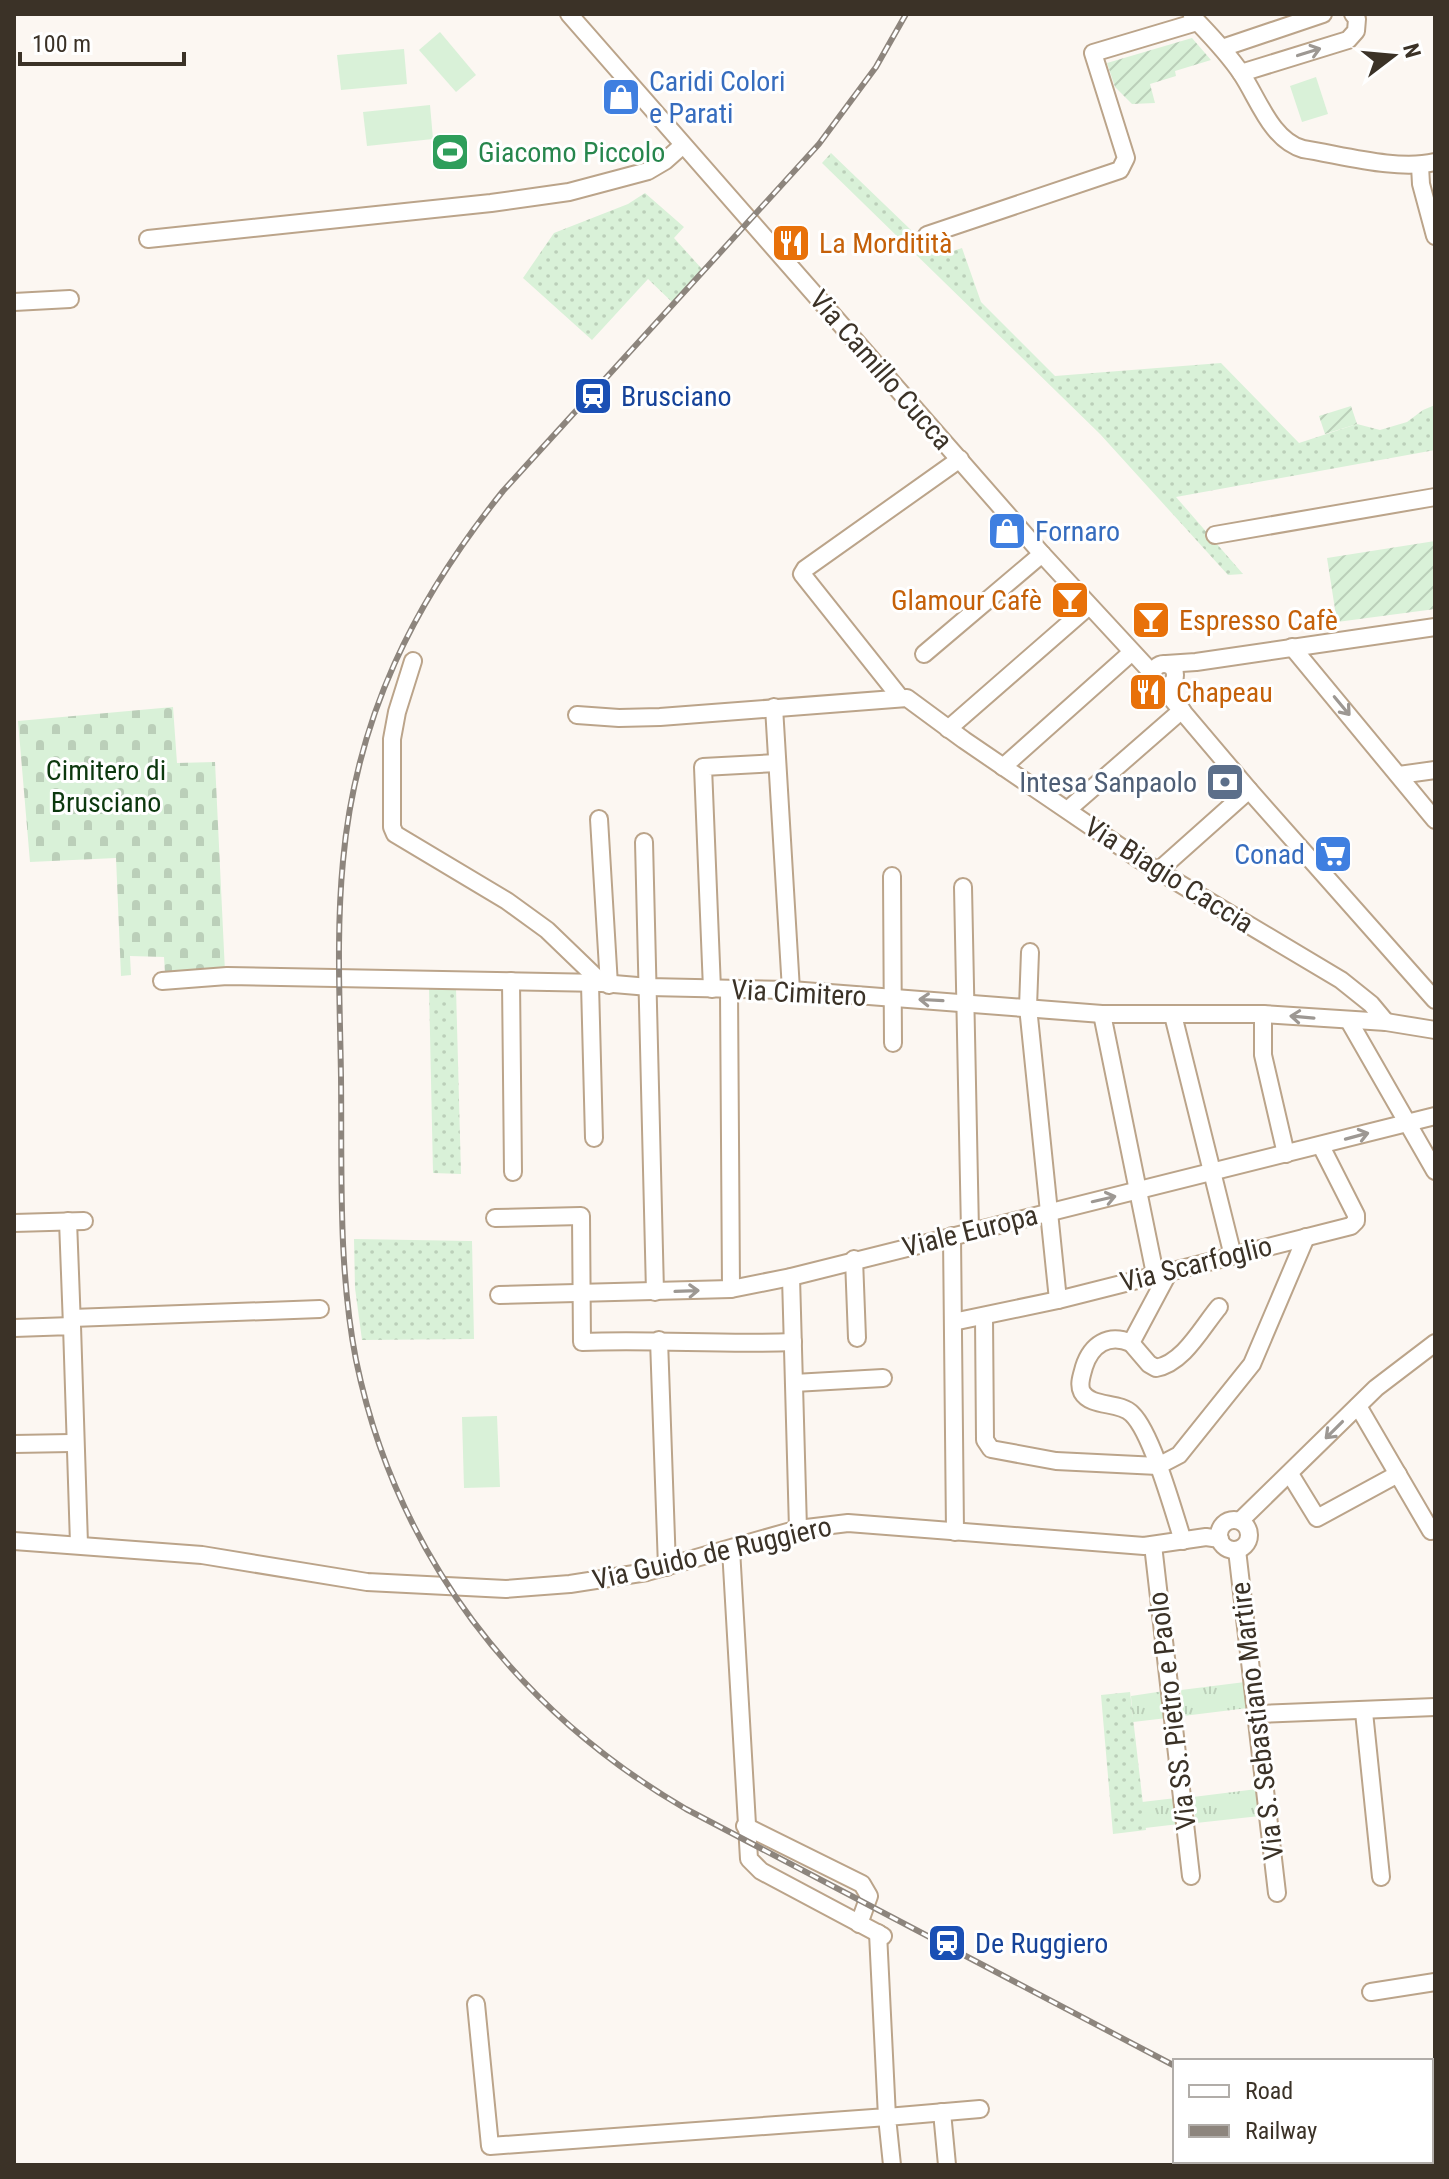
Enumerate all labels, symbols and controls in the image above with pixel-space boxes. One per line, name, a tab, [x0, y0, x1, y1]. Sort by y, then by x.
scale bar	[20, 16, 184, 66]
north arrow	[1353, 16, 1433, 96]
text: 100 m	[32, 30, 91, 58]
text: N	[1398, 41, 1426, 61]
one-way arrow	[1296, 44, 1322, 59]
place label: Caridi Colori e Parati	[649, 65, 785, 130]
shop icon: Caridi Colori e Parati	[600, 76, 642, 118]
sports icon: Giacomo Piccolo	[429, 131, 471, 173]
place label: Giacomo Piccolo	[478, 136, 665, 169]
restaurant icon: La Morditità	[770, 222, 812, 264]
place label: La Morditità	[819, 227, 952, 260]
street label: Via Camillo Cucca	[803, 283, 959, 457]
station icon: Brusciano	[572, 375, 614, 417]
place label: Brusciano	[621, 380, 732, 413]
shop icon: Fornaro	[986, 510, 1028, 552]
place label: Fornaro	[1035, 515, 1120, 548]
bar icon: Glamour Cafè	[1049, 579, 1091, 621]
place label: Glamour Cafè	[891, 584, 1042, 617]
bar icon: Espresso Cafè	[1130, 599, 1172, 641]
place label: Espresso Cafè	[1179, 604, 1338, 637]
restaurant icon: Chapeau	[1127, 671, 1169, 713]
place label: Chapeau	[1176, 676, 1273, 709]
one-way arrow	[1333, 696, 1351, 716]
park label: Cimitero di Brusciano	[46, 754, 166, 819]
bank icon: Intesa Sanpaolo	[1204, 761, 1246, 803]
place label: Intesa Sanpaolo	[1019, 766, 1197, 799]
street label: Via Biagio Caccia	[1079, 810, 1259, 940]
supermarket icon: Conad	[1312, 833, 1354, 875]
place label: Conad	[1234, 838, 1305, 871]
street label: Via Cimitero	[730, 973, 868, 1013]
one-way arrow	[918, 992, 945, 1007]
one-way arrow	[1289, 1009, 1316, 1024]
one-way arrow	[1343, 1128, 1369, 1143]
one-way arrow	[1091, 1191, 1117, 1206]
street label: Viale Europa	[899, 1198, 1041, 1264]
street label: Via Scarfoglio	[1117, 1229, 1275, 1299]
one-way arrow	[673, 1283, 700, 1298]
one-way arrow	[1325, 1420, 1344, 1439]
street label: Via Guido de Ruggiero	[589, 1509, 835, 1597]
street label: Via S. Sebastiano Martire	[1224, 1580, 1290, 1862]
street label: Via SS. Pietro e Paolo	[1141, 1590, 1203, 1832]
station icon: De Ruggiero	[926, 1922, 968, 1964]
place label: De Ruggiero	[975, 1927, 1108, 1960]
legend	[1173, 2059, 1433, 2163]
text: Road	[1245, 2077, 1293, 2105]
text: Railway	[1245, 2117, 1317, 2145]

